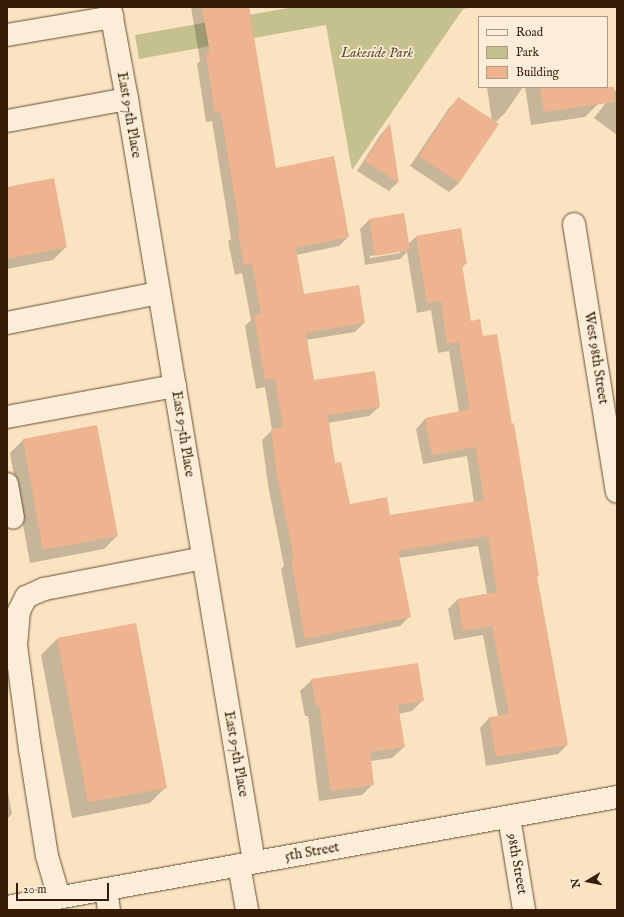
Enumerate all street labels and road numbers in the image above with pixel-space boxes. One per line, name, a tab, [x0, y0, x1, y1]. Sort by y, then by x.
street label: East 97th Place	[113, 71, 145, 159]
street label: West 98th Street	[580, 310, 612, 406]
street label: East 97th Place	[168, 390, 198, 478]
street label: East 97th Place	[220, 710, 252, 798]
street label: 98th Street	[503, 832, 531, 896]
street label: 5th Street	[283, 839, 341, 865]

